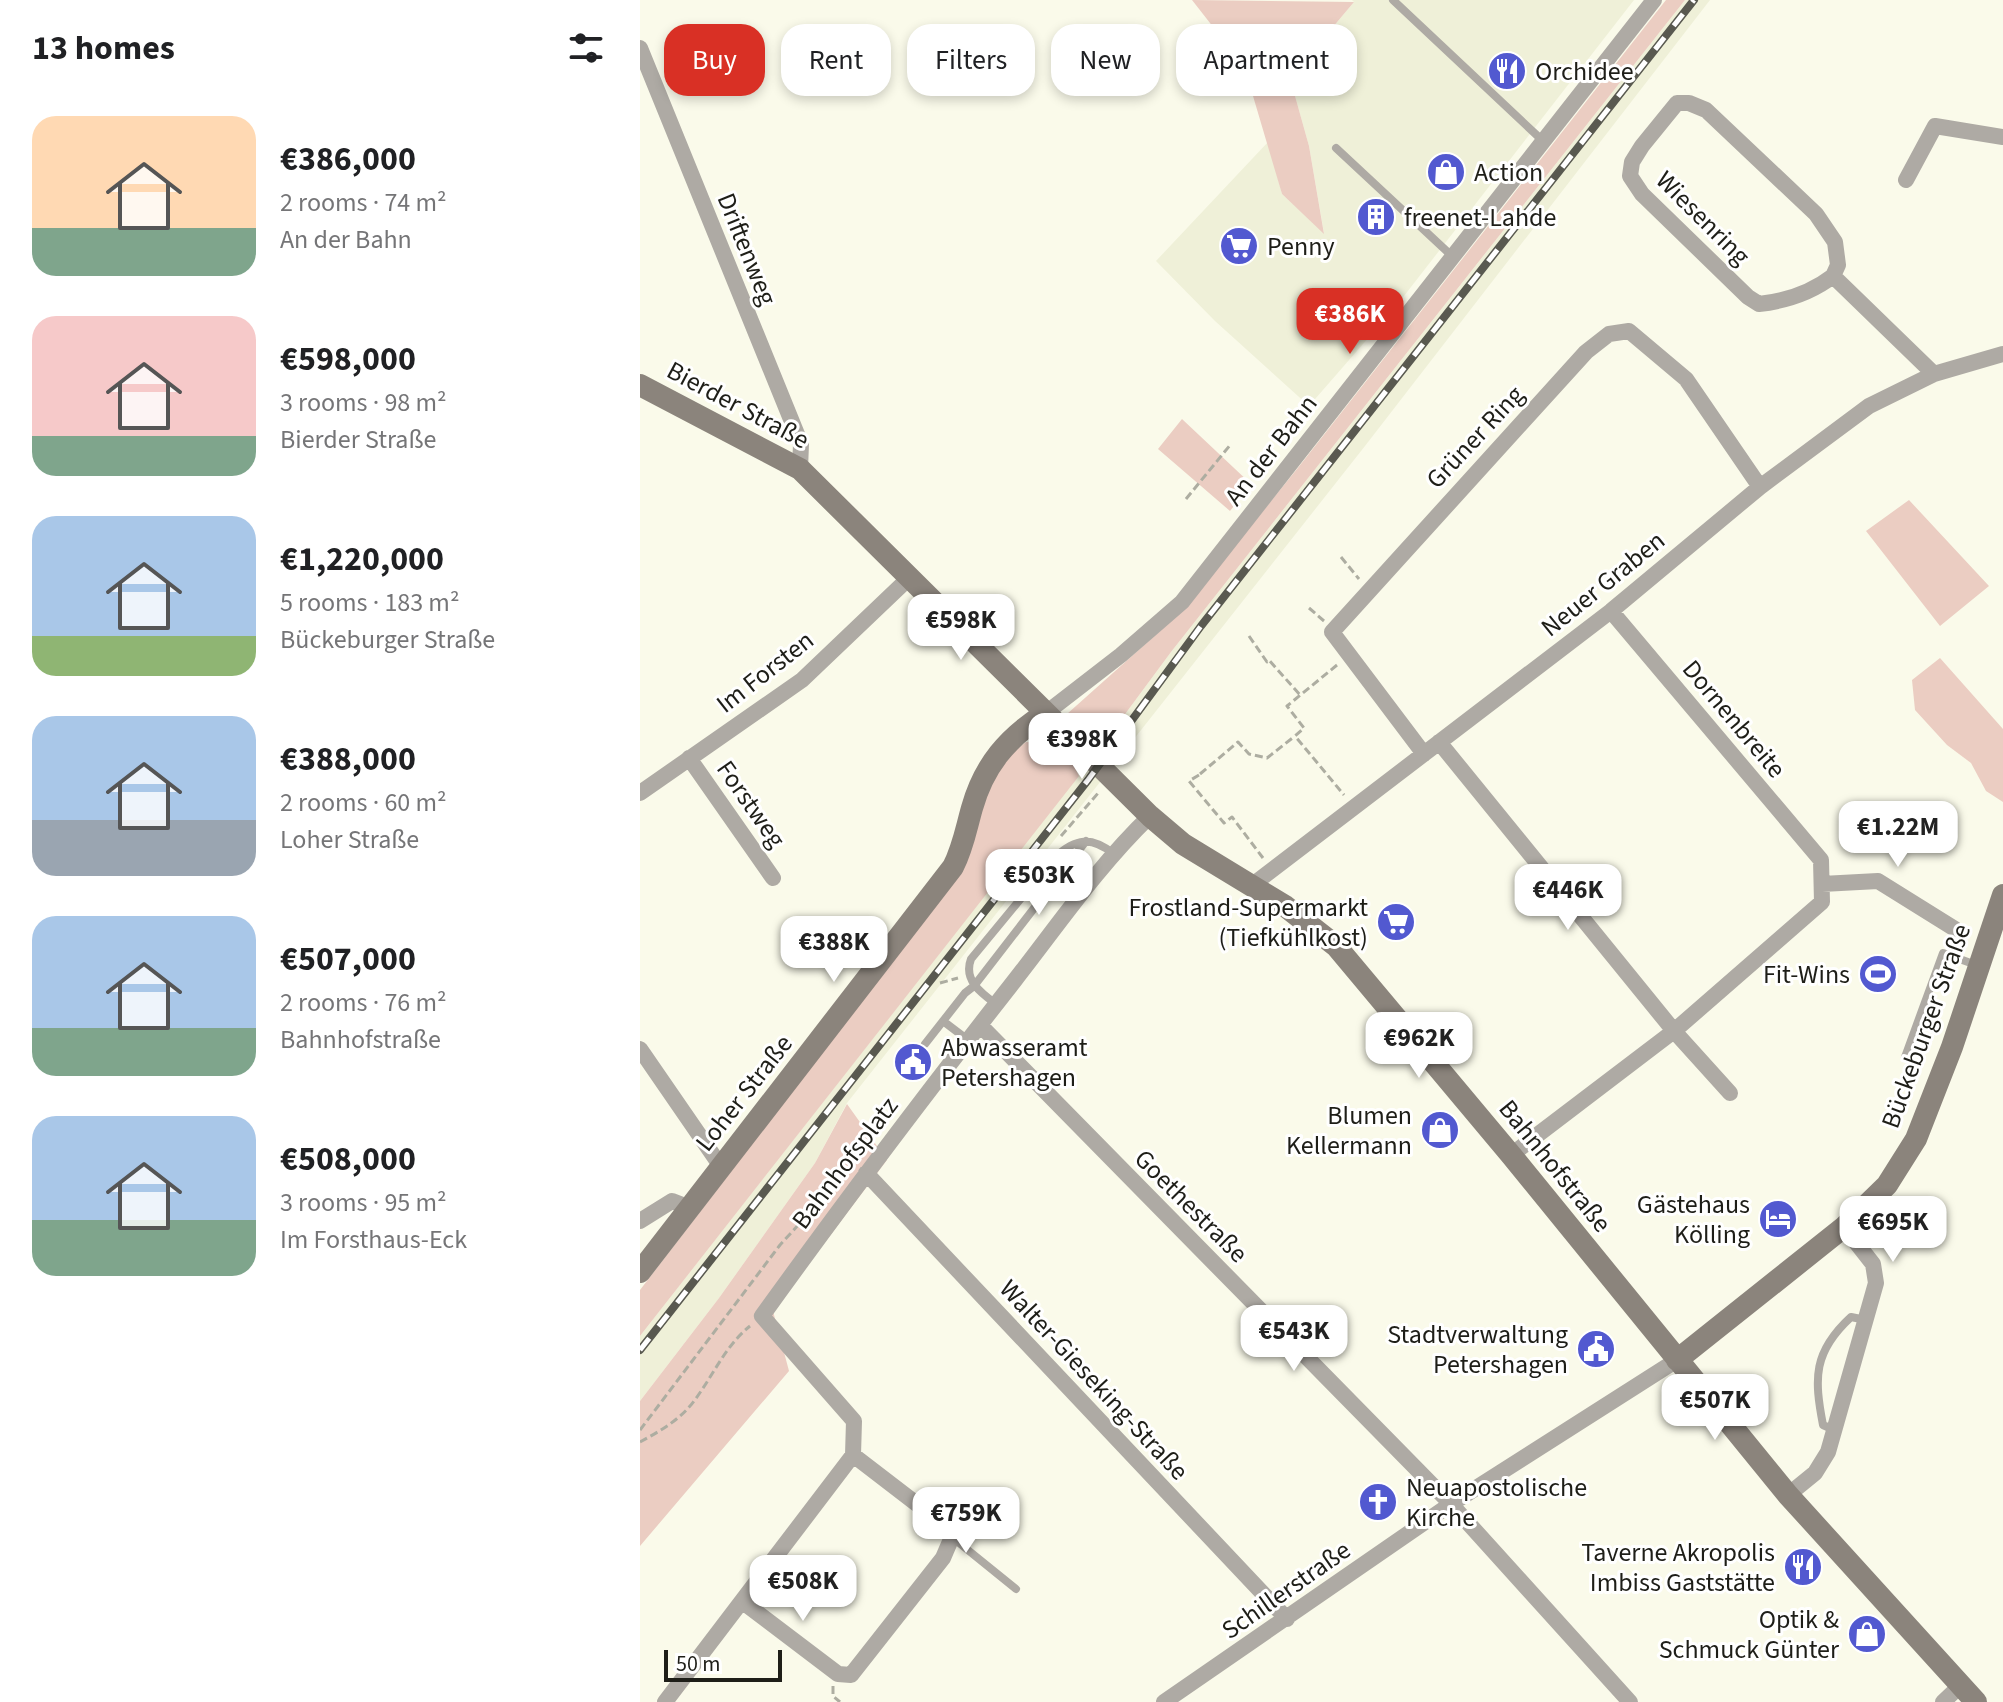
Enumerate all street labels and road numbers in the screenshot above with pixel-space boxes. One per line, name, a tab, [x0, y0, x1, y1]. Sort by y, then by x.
street label: Wiesenring	[1647, 162, 1759, 274]
street label: Driftenweg	[708, 187, 786, 311]
street label: Bierder Straße	[660, 352, 816, 458]
street label: Grüner Ring	[1417, 377, 1533, 497]
street label: An der Bahn	[1216, 387, 1326, 513]
street label: Neuer Graben	[1533, 522, 1673, 646]
street label: Im Forsten	[708, 622, 822, 722]
street label: Dornenbreite	[1673, 652, 1795, 786]
street label: Forstweg	[707, 753, 795, 855]
street label: Bückeburger Straße	[1872, 919, 1980, 1133]
street label: Loher Straße	[687, 1027, 801, 1159]
street label: Bahnhofsplatz	[783, 1089, 907, 1237]
street label: Bahnhofstraße	[1490, 1092, 1620, 1240]
street label: Goethestraße	[1126, 1141, 1256, 1271]
street label: Walter-Gieseking-Straße	[991, 1271, 1197, 1489]
street label: Schillerstraße	[1214, 1532, 1358, 1648]

